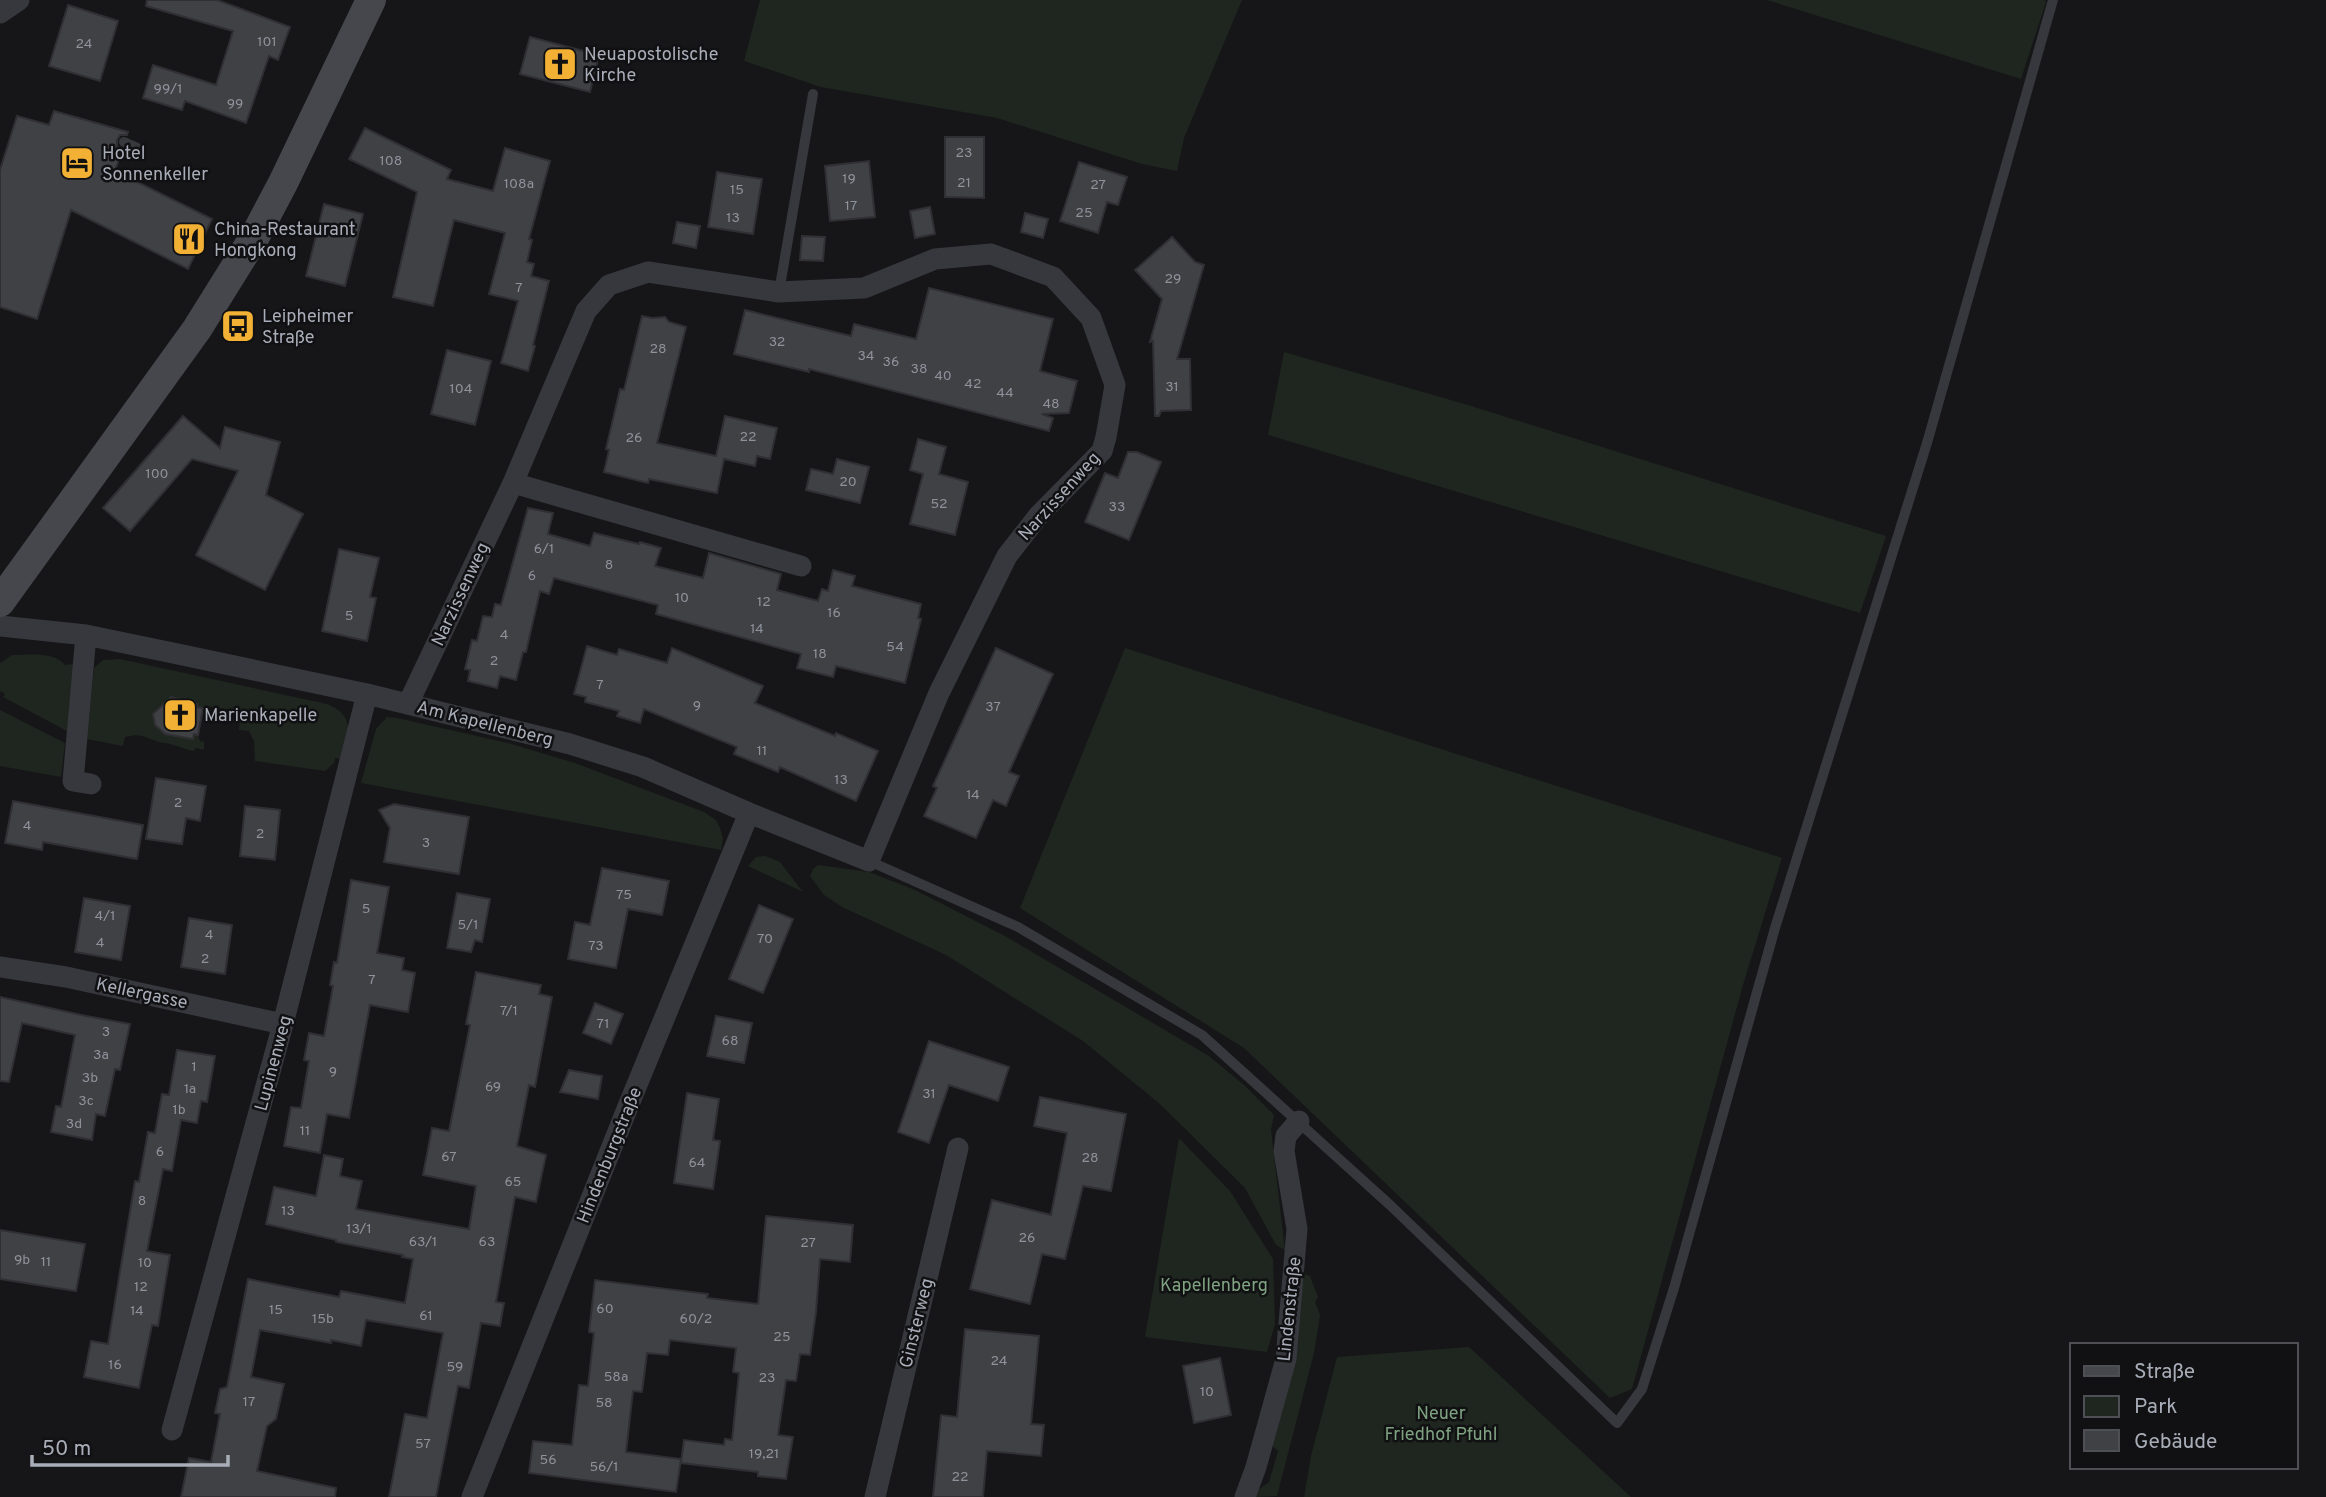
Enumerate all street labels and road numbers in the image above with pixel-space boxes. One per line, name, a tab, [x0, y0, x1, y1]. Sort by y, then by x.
street label: Narzissenweg	[1014, 448, 1106, 546]
street label: Narzissenweg	[427, 539, 495, 650]
street label: Am Kapellenberg	[414, 696, 555, 752]
street label: Kellergasse	[94, 974, 190, 1015]
street label: Lupinenweg	[251, 1013, 298, 1114]
street label: Hindenburgstraße	[573, 1084, 648, 1227]
street label: Lindenstraße	[1274, 1256, 1307, 1363]
street label: Ginsterweg	[895, 1276, 940, 1371]

